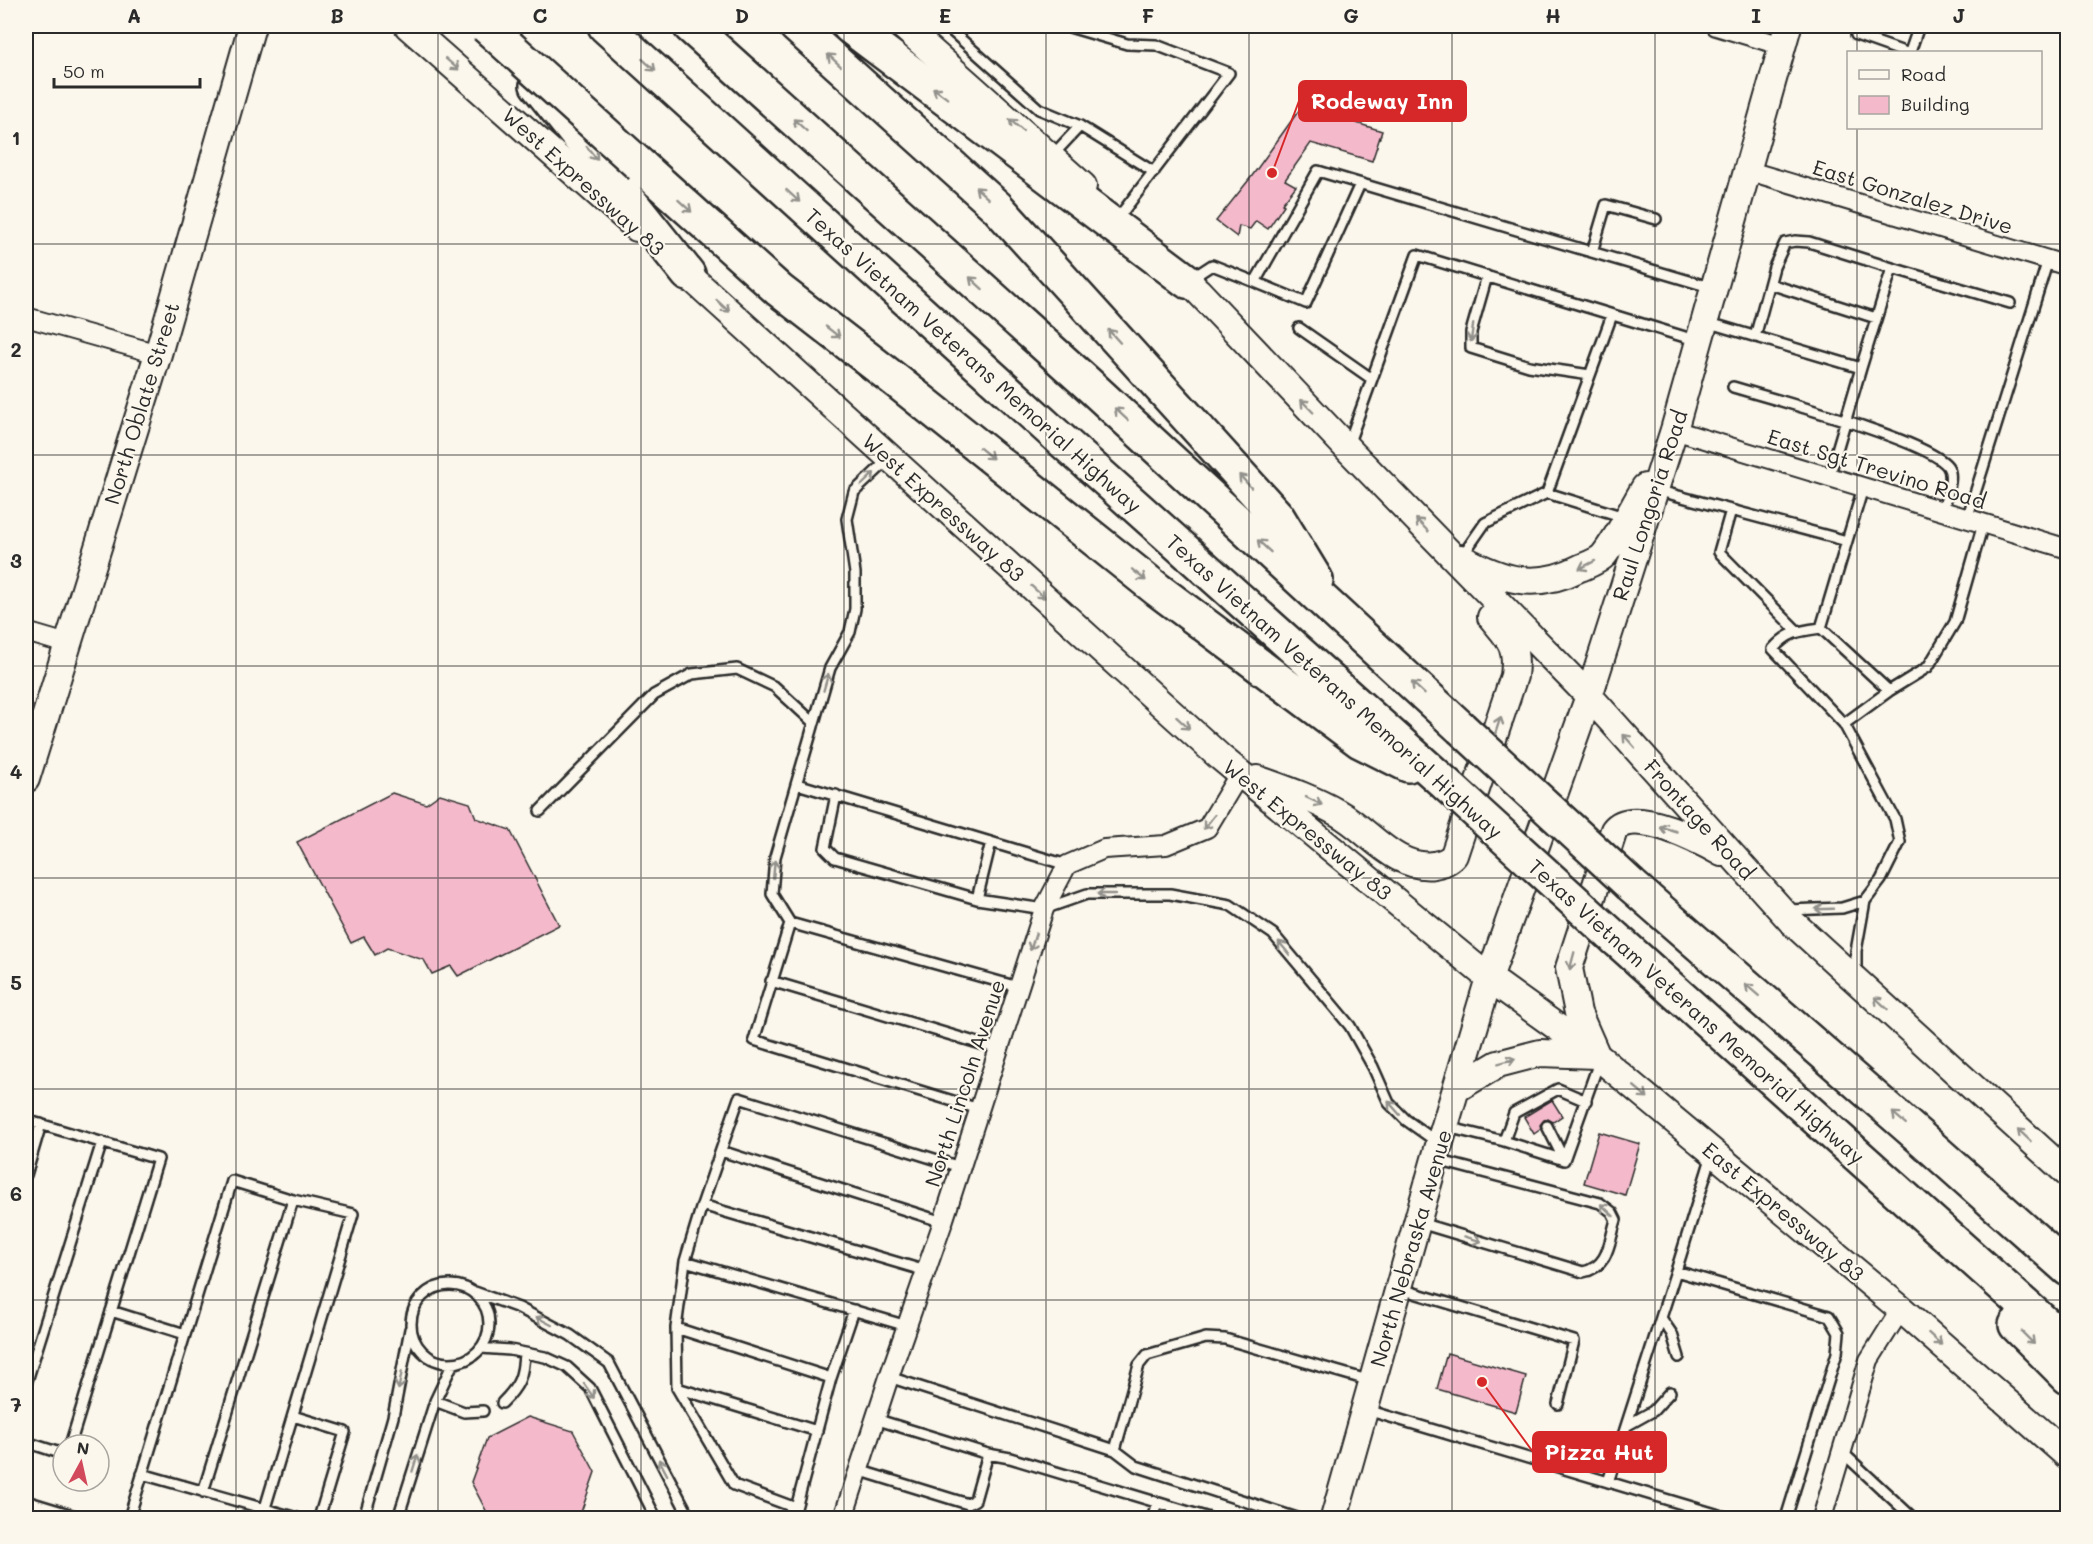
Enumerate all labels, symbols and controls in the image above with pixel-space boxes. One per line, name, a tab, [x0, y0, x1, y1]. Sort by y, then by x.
text: A	[127, 2, 141, 28]
text: B	[330, 2, 344, 28]
text: C	[533, 2, 548, 28]
text: D	[735, 2, 749, 28]
text: E	[939, 2, 951, 28]
text: F	[1142, 2, 1155, 28]
text: G	[1343, 2, 1359, 28]
text: H	[1545, 2, 1561, 28]
text: I	[1751, 2, 1761, 28]
text: J	[1952, 2, 1966, 28]
scale bar	[54, 51, 200, 89]
legend	[1847, 51, 2042, 129]
one-way arrow	[827, 53, 842, 67]
one-way arrow	[444, 57, 459, 71]
one-way arrow	[641, 58, 656, 72]
text: 50 m	[63, 59, 105, 83]
text: Road	[1901, 62, 1946, 86]
callout: Rodeway Inn	[1299, 81, 1466, 121]
text: Rodeway Inn	[1311, 86, 1453, 115]
one-way arrow	[933, 87, 949, 100]
text: Building	[1901, 92, 1969, 116]
street label: West Expressway 83	[497, 101, 671, 261]
one-way arrow	[793, 118, 808, 132]
one-way arrow	[1008, 118, 1023, 132]
text: 1	[12, 124, 20, 150]
one-way arrow	[585, 145, 598, 161]
street label: East Gonzalez Drive	[1810, 153, 2016, 239]
one-way arrow	[974, 186, 989, 200]
one-way arrow	[785, 189, 800, 203]
one-way arrow	[677, 198, 692, 212]
street label: Texas Vietnam Veterans Memorial Highway	[800, 202, 1148, 518]
one-way arrow	[969, 276, 984, 290]
street label: North Oblate Street	[97, 298, 185, 508]
one-way arrow	[715, 299, 730, 313]
one-way arrow	[1467, 322, 1478, 342]
one-way arrow	[825, 325, 841, 338]
one-way arrow	[1107, 329, 1121, 344]
text: 2	[10, 336, 22, 362]
one-way arrow	[1300, 398, 1314, 413]
street label: Raul Longoria Road	[1605, 406, 1693, 604]
one-way arrow	[1113, 407, 1128, 421]
street label: East Sgt Trevino Road	[1764, 422, 1990, 514]
street label: West Expressway 83	[857, 427, 1031, 587]
one-way arrow	[978, 446, 994, 459]
one-way arrow	[860, 472, 875, 486]
one-way arrow	[1238, 474, 1252, 489]
one-way arrow	[1414, 518, 1429, 533]
street label: Texas Vietnam Veterans Memorial Highway	[1161, 528, 1509, 844]
one-way arrow	[1257, 540, 1272, 554]
text: 3	[10, 547, 22, 573]
one-way arrow	[1578, 559, 1596, 571]
one-way arrow	[1130, 568, 1146, 581]
one-way arrow	[1031, 585, 1046, 599]
one-way arrow	[821, 673, 833, 692]
one-way arrow	[1411, 681, 1426, 695]
one-way arrow	[1175, 716, 1190, 730]
one-way arrow	[1493, 716, 1504, 735]
one-way arrow	[1622, 734, 1636, 749]
street label: West Expressway 83	[1218, 753, 1398, 905]
street label: Frontage Road	[1639, 753, 1761, 885]
text: 4	[10, 758, 23, 784]
one-way arrow	[1305, 795, 1323, 807]
one-way arrow	[1203, 814, 1216, 830]
one-way arrow	[1659, 823, 1678, 834]
street label: Texas Vietnam Veterans Memorial Highway	[1523, 853, 1871, 1169]
one-way arrow	[769, 860, 780, 880]
one-way arrow	[1096, 888, 1116, 900]
one-way arrow	[1815, 903, 1835, 915]
one-way arrow	[1027, 932, 1038, 951]
one-way arrow	[1278, 940, 1291, 956]
one-way arrow	[1566, 951, 1577, 970]
text: 5	[10, 969, 22, 995]
street label: North Lincoln Avenue	[918, 976, 1010, 1190]
one-way arrow	[1745, 983, 1760, 997]
one-way arrow	[1873, 996, 1888, 1010]
one-way arrow	[1497, 1055, 1516, 1067]
one-way arrow	[1633, 1085, 1648, 1099]
one-way arrow	[1387, 1100, 1401, 1115]
one-way arrow	[1891, 1111, 1906, 1125]
street label: North Nebraska Avenue	[1363, 1126, 1457, 1370]
one-way arrow	[2017, 1128, 2032, 1142]
street label: East Expressway 83	[1698, 1135, 1870, 1287]
text: 6	[10, 1180, 22, 1206]
one-way arrow	[1600, 1203, 1615, 1217]
one-way arrow	[1463, 1234, 1482, 1245]
one-way arrow	[536, 1315, 553, 1327]
one-way arrow	[2021, 1330, 2036, 1345]
one-way arrow	[1927, 1332, 1942, 1346]
one-way arrow	[394, 1370, 405, 1390]
one-way arrow	[583, 1382, 595, 1398]
text: 7	[10, 1391, 22, 1417]
callout: Pizza Hut	[1533, 1432, 1666, 1472]
north arrow	[51, 1433, 111, 1493]
text: N	[76, 1436, 91, 1459]
text: Pizza Hut	[1545, 1437, 1654, 1466]
one-way arrow	[411, 1454, 422, 1473]
one-way arrow	[657, 1458, 668, 1476]

